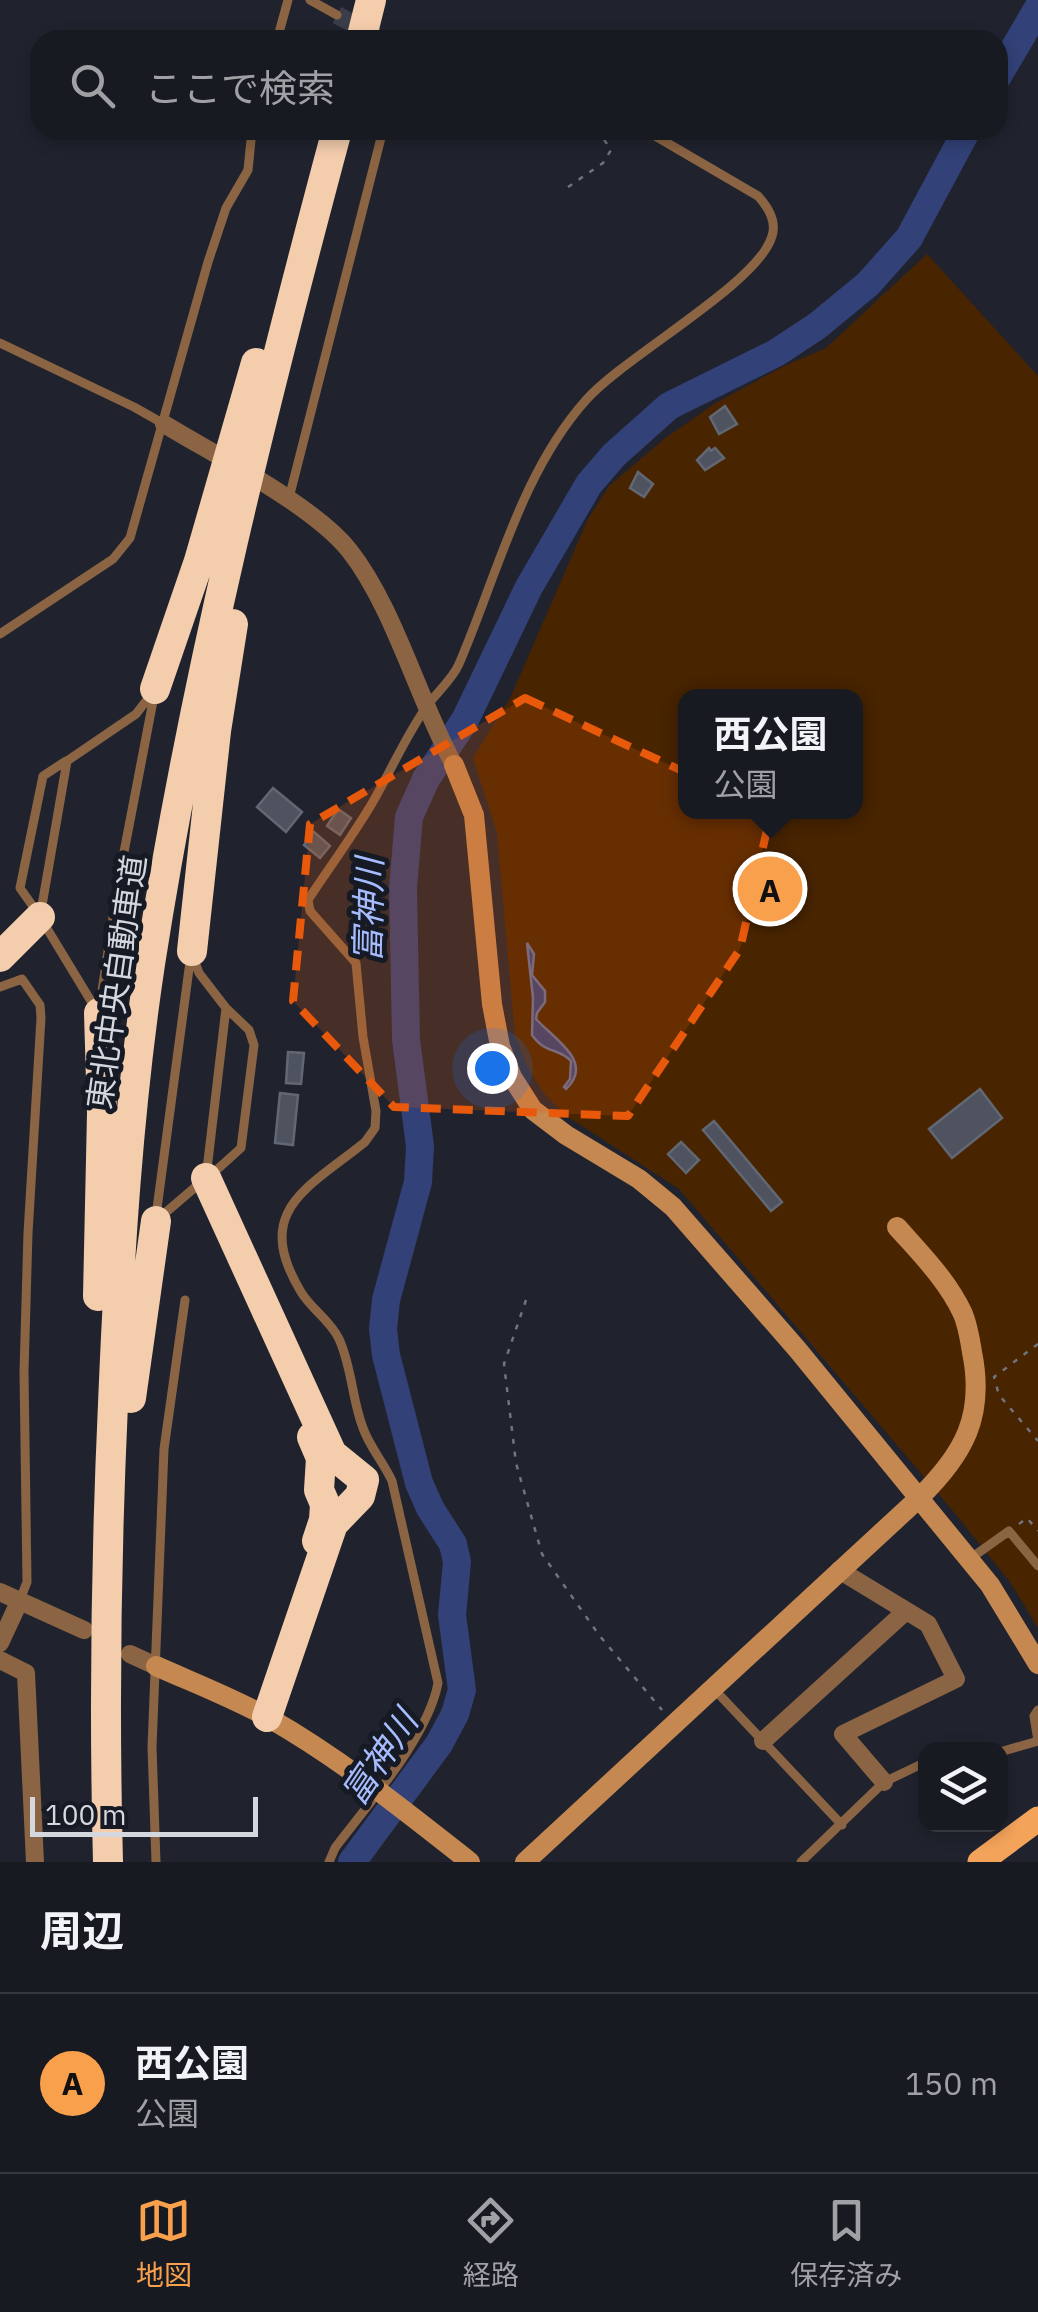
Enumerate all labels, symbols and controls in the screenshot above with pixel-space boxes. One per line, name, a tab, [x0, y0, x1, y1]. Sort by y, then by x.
search box	[30, 30, 1008, 140]
icon: search	[65, 58, 120, 113]
text: ここで検索	[145, 63, 335, 112]
popup	[678, 689, 863, 819]
text: 西公園	[713, 709, 828, 758]
text: 公園	[713, 763, 778, 805]
street label: 東北中央自動車道	[77, 852, 155, 1112]
pin: A	[738, 852, 802, 926]
water label: 富神川	[344, 853, 392, 963]
your location	[467, 1043, 518, 1094]
water label: 富神川	[331, 1697, 430, 1813]
map controls	[918, 1742, 1008, 1832]
button: layers	[918, 1742, 1008, 1832]
scale bar	[30, 1792, 258, 1836]
text: 100 m	[45, 1796, 126, 1833]
text: 周辺	[40, 1903, 124, 1958]
text: 西公園	[135, 2038, 249, 2087]
text: A	[62, 2062, 83, 2104]
text: 150 m	[905, 2062, 998, 2104]
text: 公園	[135, 2092, 199, 2134]
tab: 地図	[136, 2193, 192, 2293]
tab: 経路	[463, 2193, 519, 2293]
tab: 保存済み	[790, 2193, 902, 2293]

